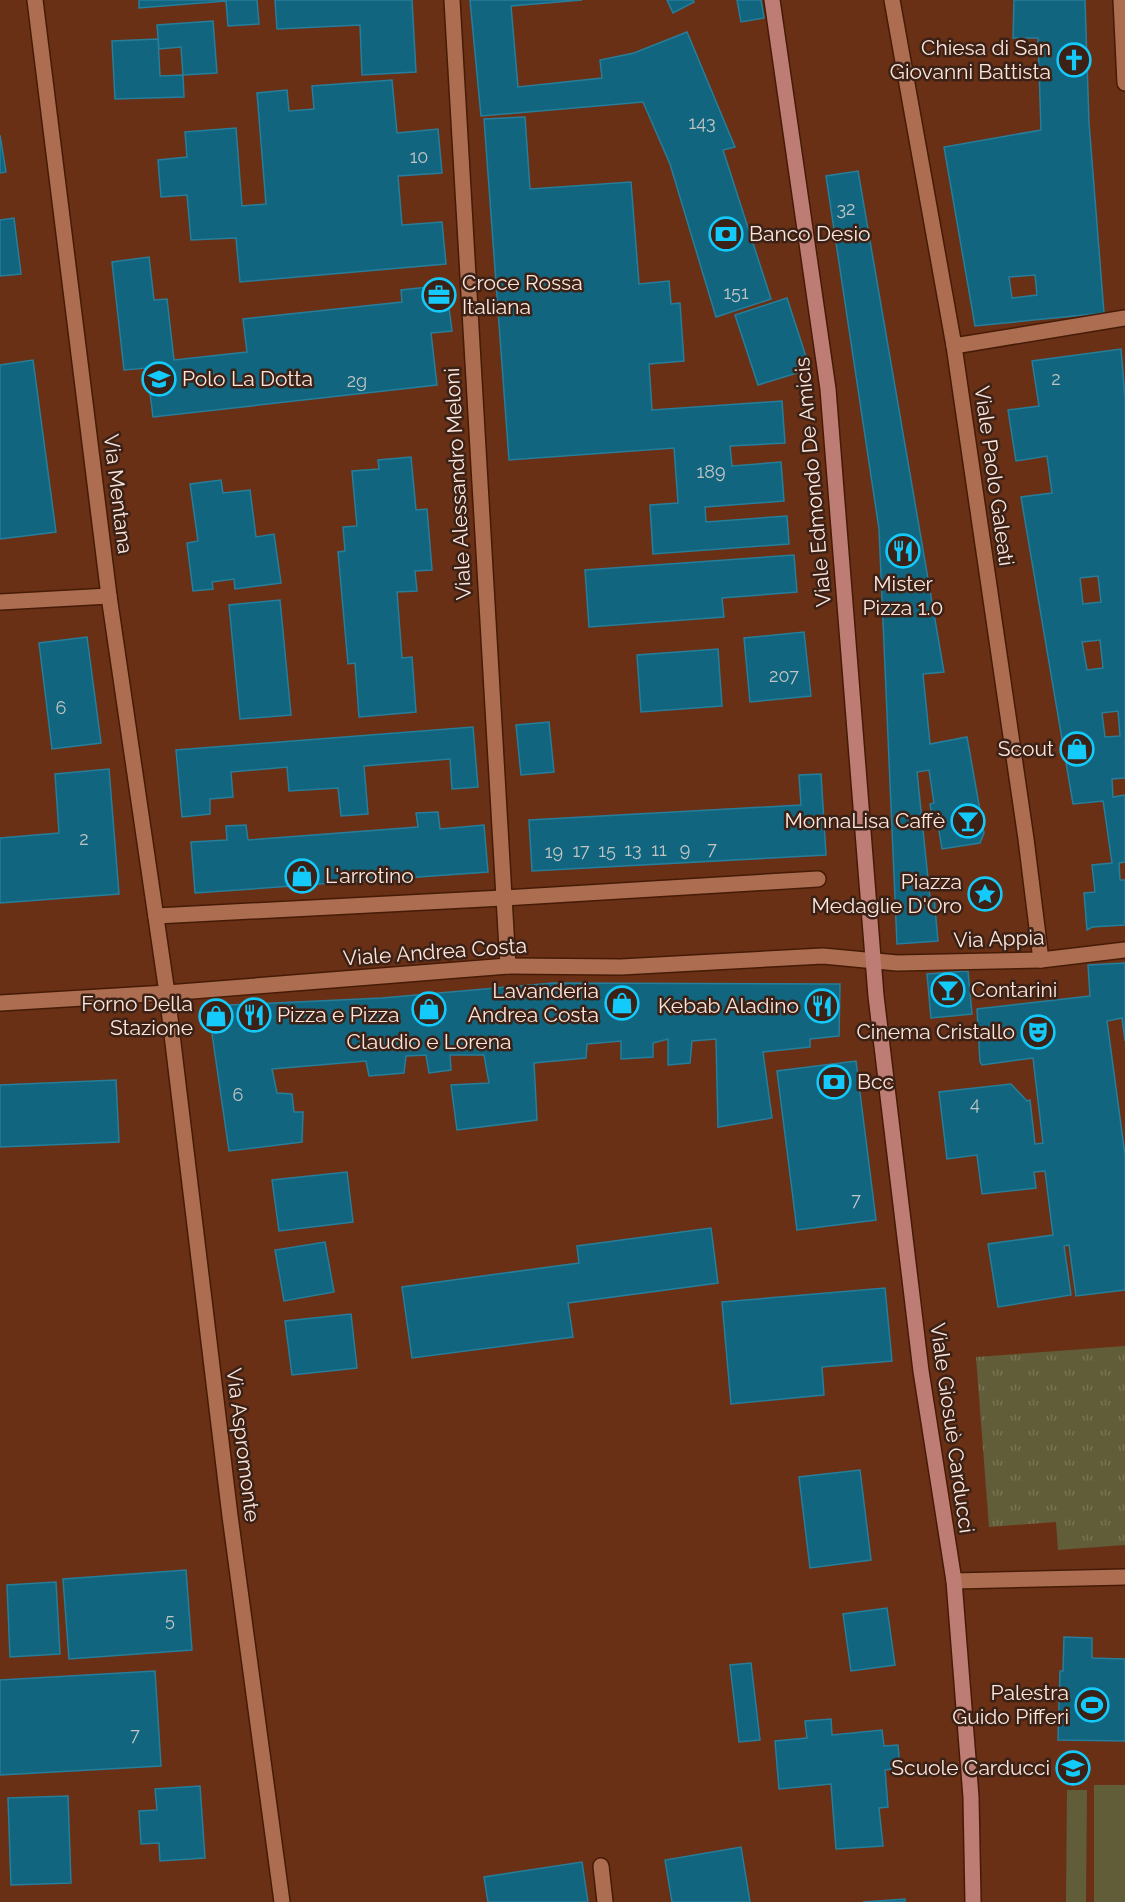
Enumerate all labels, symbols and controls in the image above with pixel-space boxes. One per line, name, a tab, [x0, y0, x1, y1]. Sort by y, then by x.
place label: Chiesa di San Giovanni Battista	[890, 35, 1051, 84]
church icon: Chiesa di San Giovanni Battista	[1056, 42, 1092, 78]
house number: 143	[688, 112, 716, 133]
house number: 10	[410, 146, 428, 167]
house number: 32	[837, 198, 856, 219]
bank icon: Banco Desio	[708, 216, 744, 252]
place label: Banco Desio	[749, 221, 871, 246]
place label: Croce Rossa Italiana	[462, 270, 583, 319]
office icon: Croce Rossa Italiana	[421, 277, 457, 313]
house number: 151	[723, 282, 749, 303]
street label: Viale Edmondo De Amicis	[789, 356, 836, 608]
school or university icon: Polo La Dotta	[141, 361, 177, 397]
place label: Polo La Dotta	[182, 366, 313, 391]
street label: Viale Alessandro Meloni	[439, 367, 476, 601]
house number: 2	[1051, 368, 1061, 389]
house number: 2g	[347, 370, 367, 391]
street label: Viale Paolo Galeati	[969, 384, 1020, 568]
street label: Via Mentana	[99, 433, 138, 555]
house number: 189	[697, 461, 725, 482]
restaurant icon: Mister Pizza 1.0	[885, 533, 921, 569]
place label: Mister Pizza 1.0	[863, 571, 943, 620]
house number: 207	[769, 665, 799, 686]
house number: 6	[56, 697, 67, 718]
shop icon: Scout	[1059, 731, 1095, 767]
place label: Scout	[998, 736, 1054, 761]
bar icon: MonnaLisa Caffè	[950, 803, 986, 839]
place label: MonnaLisa Caffè	[785, 808, 945, 833]
house number: 2	[79, 828, 89, 849]
house number: 7	[707, 838, 717, 859]
house number: 13	[624, 839, 642, 860]
house number: 11	[651, 839, 667, 860]
house number: 9	[680, 839, 690, 860]
house number: 17	[572, 840, 590, 861]
house number: 15	[598, 840, 616, 861]
house number: 19	[545, 841, 563, 862]
shop icon: L'arrotino	[284, 858, 320, 894]
place label: L'arrotino	[325, 863, 414, 888]
place label: Piazza Medaglie D'Oro	[812, 869, 962, 918]
place icon: Piazza Medaglie D'Oro	[967, 876, 1003, 912]
street label: Via Appia	[953, 924, 1045, 953]
street label: Viale Andrea Costa	[342, 933, 528, 970]
bar icon: Contarini	[930, 972, 966, 1008]
place label: Contarini	[971, 977, 1057, 1002]
place label: Lavanderia Andrea Costa	[468, 978, 599, 1027]
shop icon: Lavanderia Andrea Costa	[604, 985, 640, 1021]
restaurant icon: Kebab Aladino	[804, 988, 840, 1024]
place label: Forno Della Stazione	[81, 991, 193, 1040]
shop icon: Claudio e Lorena	[411, 991, 447, 1027]
place label: Kebab Aladino	[658, 993, 799, 1018]
restaurant icon: Pizza e Pizza	[236, 997, 272, 1033]
shop icon: Forno Della Stazione	[198, 998, 234, 1034]
place label: Pizza e Pizza	[277, 1002, 400, 1027]
theatre icon: Cinema Cristallo	[1020, 1014, 1056, 1050]
place label: Cinema Cristallo	[856, 1019, 1015, 1044]
place label: Claudio e Lorena	[347, 1029, 511, 1054]
bank icon: Bcc	[816, 1064, 852, 1100]
place label: Bcc	[857, 1069, 894, 1094]
house number: 6	[233, 1084, 244, 1105]
house number: 4	[970, 1093, 980, 1114]
house number: 7	[851, 1189, 861, 1210]
street label: Viale Giosuè Carducci	[925, 1321, 980, 1535]
street label: Via Aspromonte	[222, 1367, 265, 1523]
house number: 5	[165, 1609, 175, 1630]
place label: Palestra Guido Pifferi	[952, 1680, 1069, 1729]
sports icon: Palestra Guido Pifferi	[1074, 1687, 1110, 1723]
house number: 7	[130, 1724, 140, 1745]
school or university icon: Scuole Carducci	[1055, 1750, 1091, 1786]
place label: Scuole Carducci	[891, 1755, 1050, 1780]

